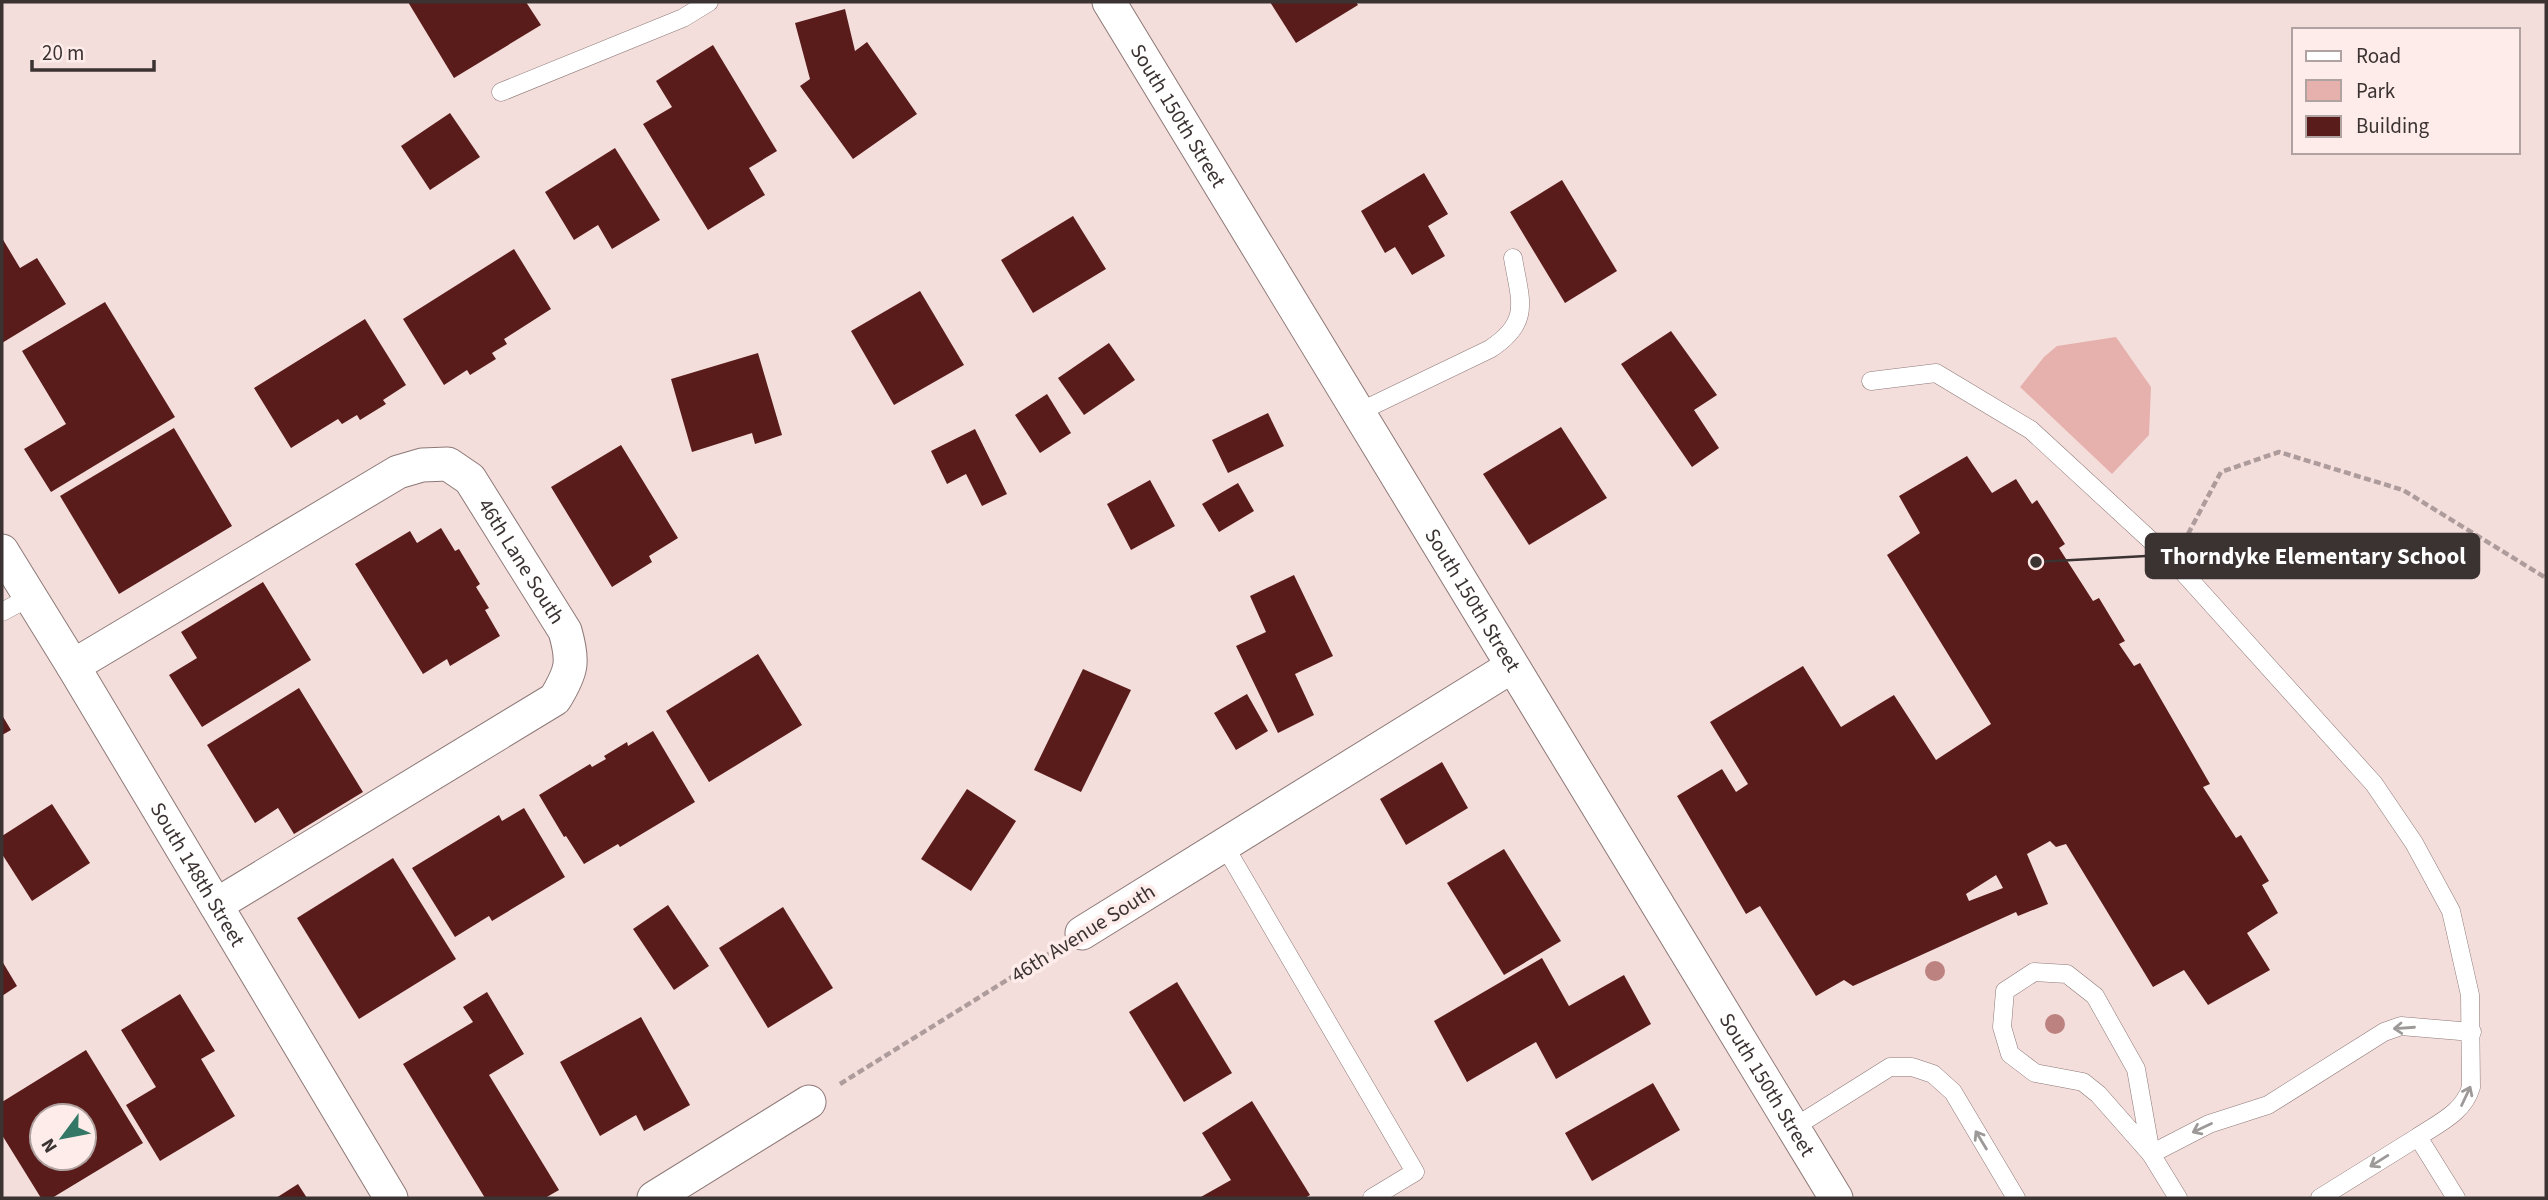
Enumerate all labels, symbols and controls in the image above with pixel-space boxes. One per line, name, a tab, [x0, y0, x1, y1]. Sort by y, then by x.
scale bar	[32, 28, 154, 72]
legend	[2292, 28, 2520, 154]
text: 20 m	[42, 38, 84, 68]
street label: South 150th Street	[1123, 38, 1233, 193]
text: Road	[2356, 41, 2401, 71]
text: Park	[2356, 76, 2396, 106]
text: Building	[2356, 111, 2430, 141]
street label: 46th Lane South	[471, 492, 572, 630]
street label: South 150th Street	[1417, 523, 1528, 678]
callout: Thorndyke Elementary School	[2146, 534, 2479, 578]
text: Thorndyke Elementary School	[2160, 540, 2466, 573]
street label: South 148th Street	[143, 797, 252, 952]
street label: 46th Avenue South	[1005, 877, 1161, 989]
street label: South 150th Street	[1712, 1007, 1822, 1162]
one-way arrow	[2393, 1022, 2416, 1035]
one-way arrow	[2460, 1086, 2473, 1107]
north arrow	[28, 1102, 98, 1172]
one-way arrow	[2192, 1122, 2214, 1135]
one-way arrow	[1974, 1130, 1988, 1150]
text: N	[35, 1133, 65, 1158]
one-way arrow	[2370, 1155, 2390, 1169]

